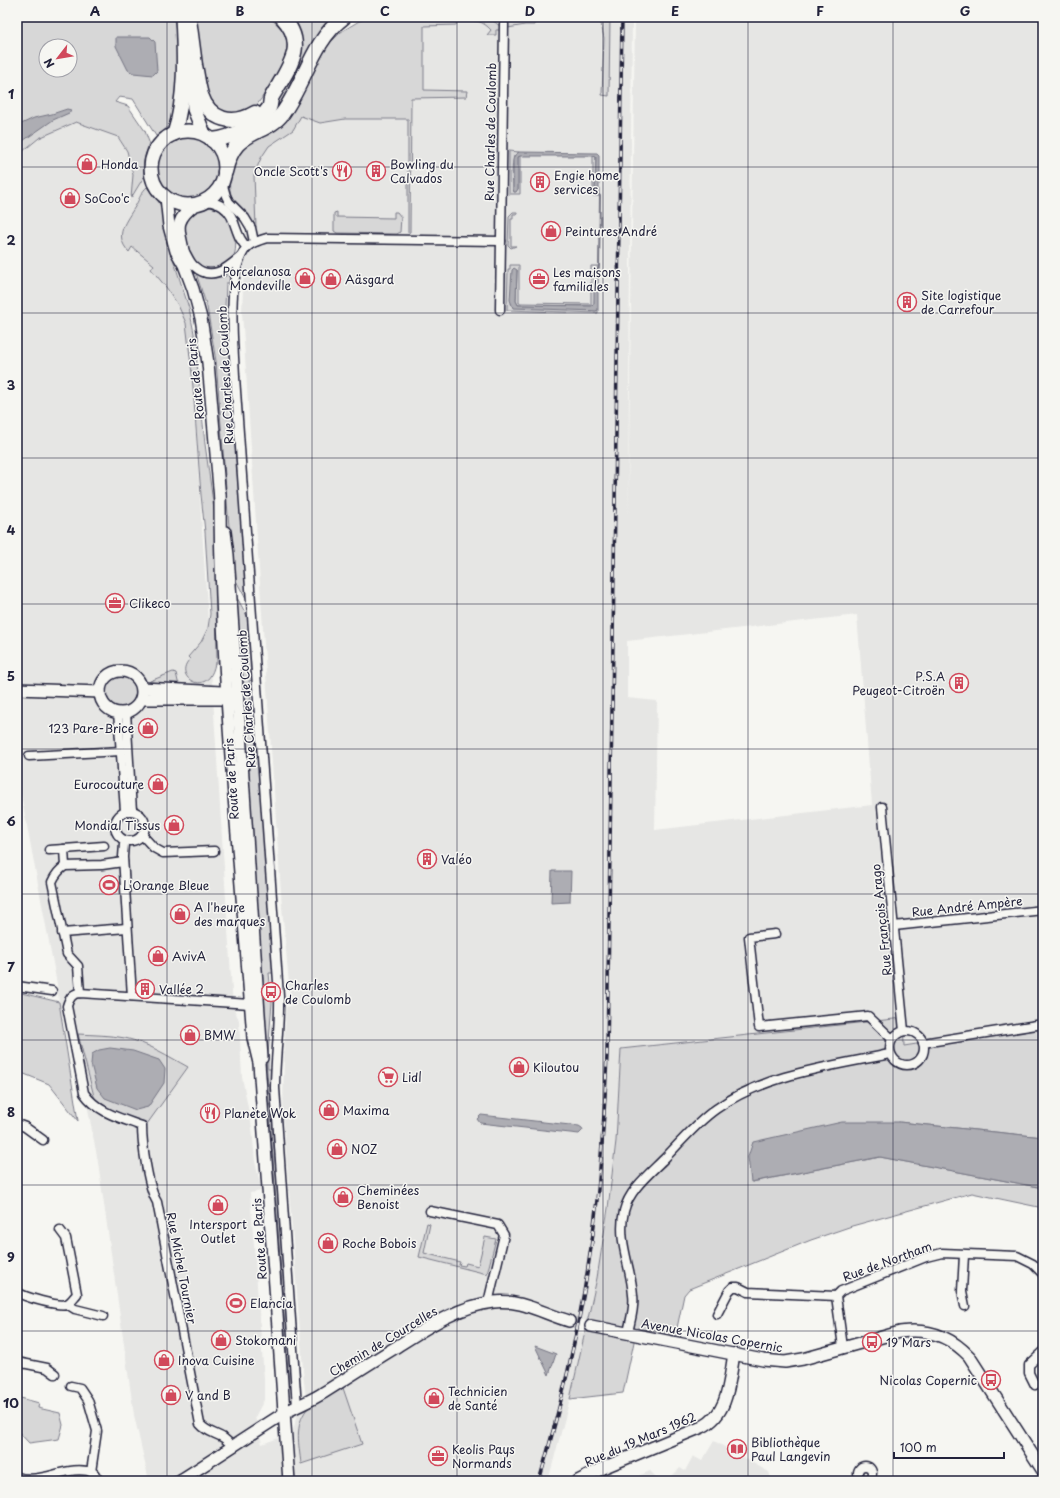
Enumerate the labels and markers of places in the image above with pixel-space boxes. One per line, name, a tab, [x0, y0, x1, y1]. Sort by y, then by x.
shop icon: Honda	[76, 153, 98, 175]
place label: Honda	[101, 155, 139, 173]
place label: Bowling du Calvados	[390, 155, 454, 187]
restaurant icon: Oncle Scott's	[331, 160, 353, 182]
building icon: Bowling du Calvados	[365, 160, 387, 182]
place label: Oncle Scott's	[254, 162, 329, 180]
place label: Engie home services	[554, 166, 619, 198]
building icon: Engie home services	[529, 171, 551, 193]
shop icon: SoCoo'c	[59, 187, 81, 209]
place label: SoCoo'c	[84, 189, 129, 207]
shop icon: Peintures André	[540, 220, 562, 242]
place label: Peintures André	[565, 222, 657, 240]
place label: Porcelanosa Mondeville	[222, 262, 292, 294]
place label: Les maisons familiales	[553, 263, 621, 295]
shop icon: Porcelanosa Mondeville	[294, 267, 316, 289]
shop icon: Aäsgard	[320, 268, 342, 290]
office icon: Les maisons familiales	[528, 268, 550, 290]
place label: Aäsgard	[345, 270, 395, 288]
place label: Site logistique de Carrefour	[921, 286, 1002, 318]
building icon: Site logistique de Carrefour	[896, 291, 918, 313]
office icon: Clikeco	[104, 592, 126, 614]
place label: Clikeco	[129, 594, 171, 612]
place label: P.S.A Peugeot-Citroën	[852, 667, 945, 699]
building icon: P.S.A Peugeot-Citroën	[948, 672, 970, 694]
shop icon: 123 Pare-Brice	[137, 717, 159, 739]
place label: 123 Pare-Brice	[48, 719, 134, 737]
shop icon: Eurocouture	[147, 773, 169, 795]
place label: Eurocouture	[74, 775, 144, 793]
shop icon: Mondial Tissus	[163, 814, 185, 836]
place label: Mondial Tissus	[74, 816, 160, 834]
building icon: Valéo	[416, 848, 438, 870]
place label: Valéo	[441, 850, 472, 868]
sports icon: L'Orange Bleue	[98, 874, 120, 896]
place label: L'Orange Bleue	[123, 876, 210, 894]
place label: A l'heure des marques	[194, 898, 266, 930]
shop icon: A l'heure des marques	[169, 903, 191, 925]
shop icon: AvivA	[147, 945, 169, 967]
place label: AvivA	[172, 947, 206, 965]
place label: Charles de Coulomb	[285, 976, 351, 1008]
building icon: Vallée 2	[134, 978, 156, 1000]
place label: Vallée 2	[159, 980, 204, 998]
bus stop icon: Charles de Coulomb	[260, 981, 282, 1003]
shop icon: BMW	[179, 1024, 201, 1046]
place label: BMW	[204, 1026, 236, 1044]
shop icon: Kiloutou	[508, 1056, 530, 1078]
place label: Kiloutou	[533, 1058, 579, 1076]
supermarket icon: Lidl	[377, 1066, 399, 1088]
place label: Lidl	[402, 1068, 422, 1086]
shop icon: Maxima	[318, 1099, 340, 1121]
place label: Maxima	[343, 1101, 390, 1119]
restaurant icon: Planète Wok	[199, 1102, 221, 1124]
place label: Planète Wok	[224, 1104, 297, 1122]
shop icon: NOZ	[326, 1138, 348, 1160]
place label: NOZ	[351, 1140, 378, 1158]
place label: Cheminées Benoist	[357, 1181, 420, 1213]
shop icon: Cheminées Benoist	[332, 1186, 354, 1208]
shop icon: Intersport Outlet	[207, 1194, 229, 1216]
place label: Intersport Outlet	[189, 1215, 247, 1247]
shop icon: Roche Bobois	[317, 1232, 339, 1254]
place label: Roche Bobois	[342, 1234, 417, 1252]
sports icon: Elancia	[225, 1292, 247, 1314]
place label: Elancia	[250, 1294, 293, 1312]
shop icon: Stokomani	[210, 1329, 232, 1351]
place label: Stokomani	[235, 1331, 296, 1349]
bus stop icon: 19 Mars	[861, 1331, 883, 1353]
place label: 19 Mars	[886, 1333, 931, 1351]
shop icon: Inova Cuisine	[153, 1349, 175, 1371]
place label: Inova Cuisine	[178, 1351, 255, 1369]
bus stop icon: Nicolas Copernic	[980, 1369, 1002, 1391]
place label: Nicolas Copernic	[879, 1371, 977, 1389]
place label: Technicien de Santé	[448, 1382, 507, 1414]
shop icon: V and B	[160, 1384, 182, 1406]
place label: V and B	[185, 1386, 231, 1404]
shop icon: Technicien de Santé	[423, 1387, 445, 1409]
place label: Bibliothèque Paul Langevin	[751, 1433, 830, 1465]
library icon: Bibliothèque Paul Langevin	[726, 1438, 748, 1460]
place label: Keolis Pays Normands	[452, 1440, 515, 1472]
office icon: Keolis Pays Normands	[427, 1445, 449, 1467]

